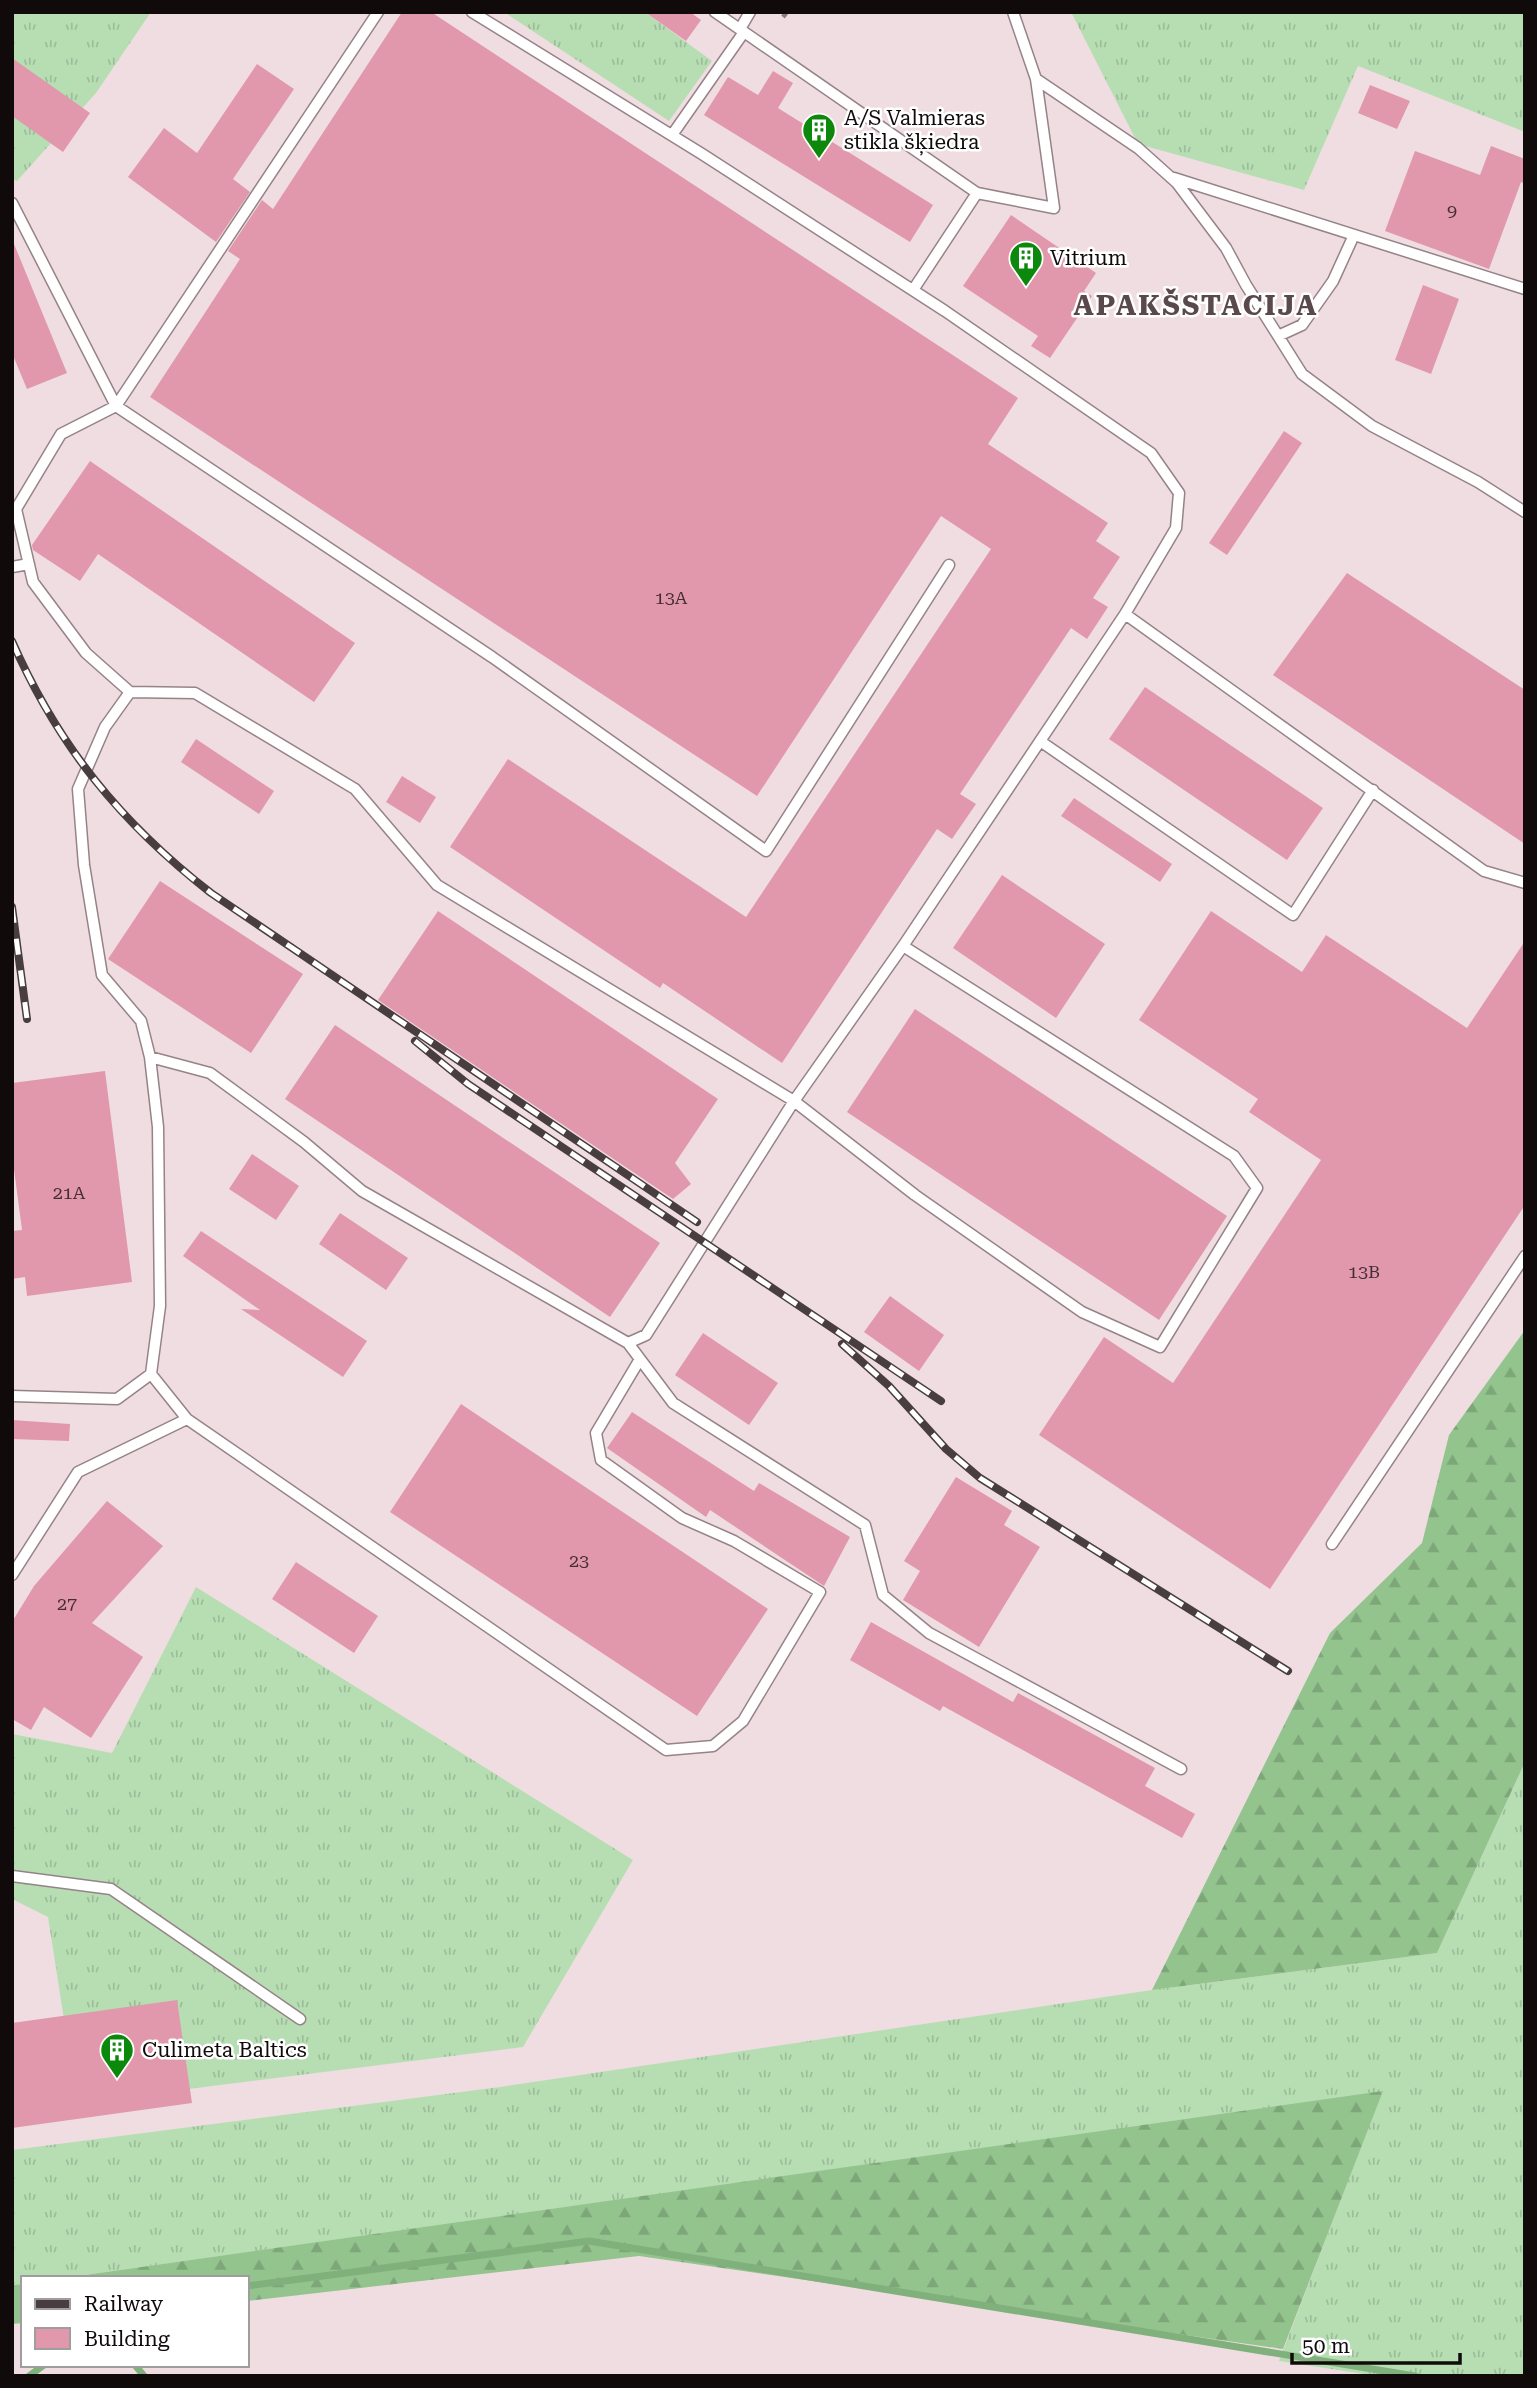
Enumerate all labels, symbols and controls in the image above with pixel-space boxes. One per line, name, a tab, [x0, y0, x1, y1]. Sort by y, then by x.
place label: A/S Valmieras stikla šķiedra	[844, 106, 985, 156]
building icon: A/S Valmieras stikla šķiedra	[800, 111, 838, 160]
house number: 9	[1447, 200, 1457, 221]
building icon: Vitrium	[1007, 239, 1045, 288]
place label: Vitrium	[1050, 246, 1127, 270]
district label: APAKŠSTACIJA	[1074, 288, 1318, 322]
house number: 13A	[655, 587, 688, 608]
house number: 21A	[53, 1182, 86, 1203]
house number: 13B	[1348, 1261, 1380, 1282]
house number: 23	[569, 1550, 589, 1571]
house number: 27	[57, 1593, 77, 1614]
building icon: Culimeta Baltics	[98, 2031, 136, 2080]
place label: Culimeta Baltics	[142, 2038, 307, 2062]
legend	[21, 2276, 248, 2367]
text: Railway	[84, 2292, 164, 2316]
scale bar	[1292, 2322, 1460, 2366]
text: Building	[84, 2327, 170, 2351]
text: 50 m	[1302, 2334, 1350, 2358]

